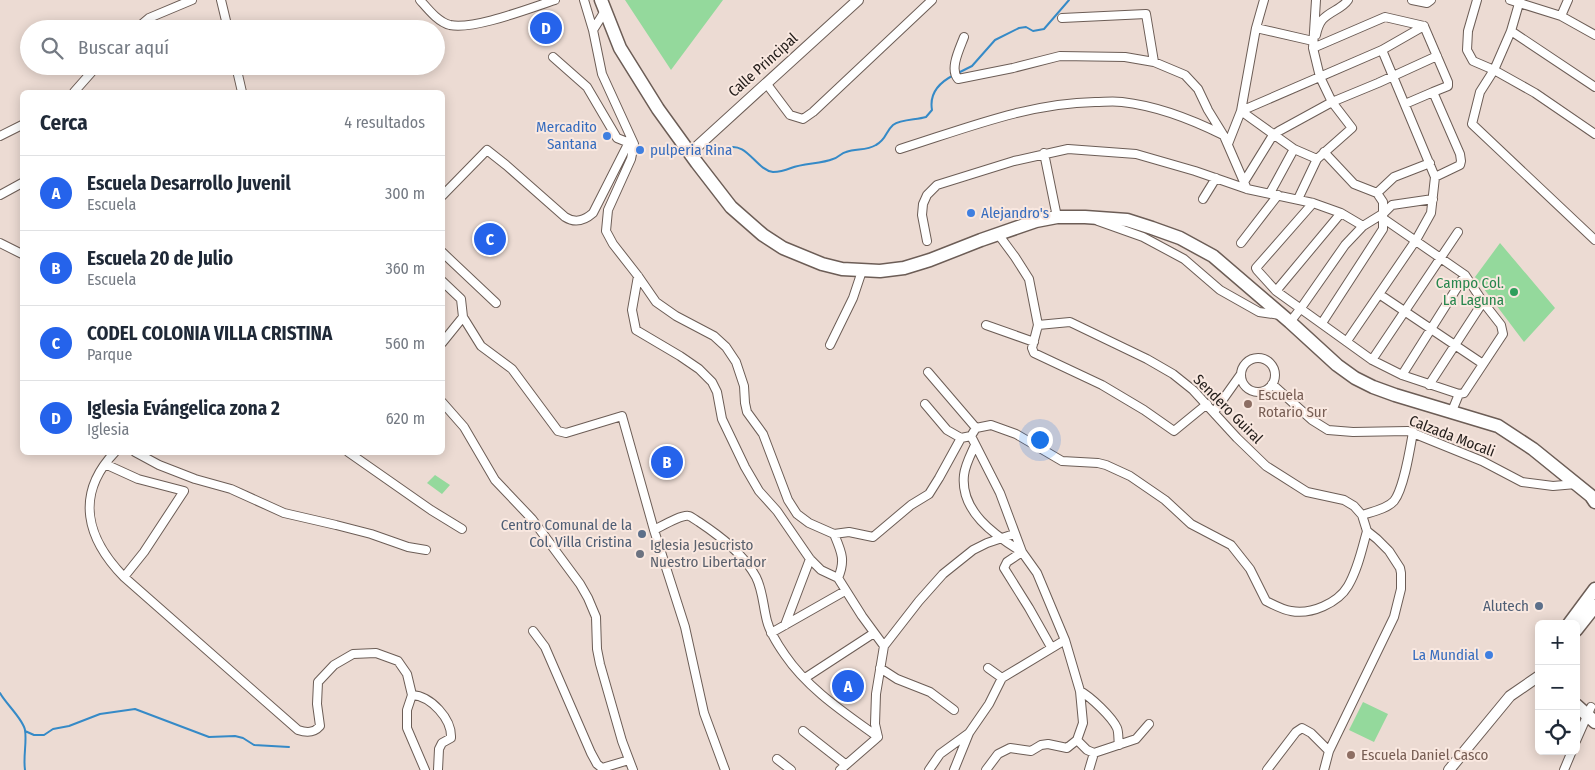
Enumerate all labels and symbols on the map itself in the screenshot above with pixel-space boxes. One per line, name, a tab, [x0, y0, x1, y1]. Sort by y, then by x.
pin: D	[530, 9, 562, 47]
street label: Calle Principal	[725, 29, 801, 101]
place label: Mercadito Santana	[536, 118, 597, 153]
marker: Mercadito Santana	[601, 130, 613, 142]
place label: pulperia Rina	[650, 141, 732, 159]
marker: pulperia Rina	[634, 144, 646, 156]
place label: Alejandro's	[981, 204, 1049, 222]
marker: Alejandro's	[965, 207, 977, 219]
pin: C	[474, 220, 506, 258]
place label: Campo Col. La Laguna	[1436, 274, 1504, 309]
marker: Campo Col. La Laguna	[1508, 286, 1520, 298]
street label: Sendero Guiral	[1190, 371, 1266, 447]
place label: Escuela Rotario Sur	[1258, 386, 1328, 421]
marker: Escuela Rotario Sur	[1242, 398, 1254, 410]
street label: Calzada Mocali	[1407, 411, 1497, 461]
your location	[1027, 427, 1053, 453]
pin: B	[651, 443, 683, 481]
place label: Centro Comunal de la Col. Villa Cristina	[501, 516, 632, 551]
marker: Centro Comunal de la Col. Villa Cristina	[636, 528, 648, 540]
place label: Iglesia Jesucristo Nuestro Libertador	[650, 536, 767, 571]
marker: Iglesia Jesucristo Nuestro Libertador	[634, 548, 646, 560]
place label: Alutech	[1483, 597, 1529, 615]
marker: Alutech	[1533, 600, 1545, 612]
place label: La Mundial	[1412, 646, 1479, 664]
marker: La Mundial	[1483, 649, 1495, 661]
pin: A	[832, 667, 864, 705]
place label: Escuela Daniel Casco	[1361, 746, 1488, 764]
marker: Escuela Daniel Casco	[1345, 749, 1357, 761]

